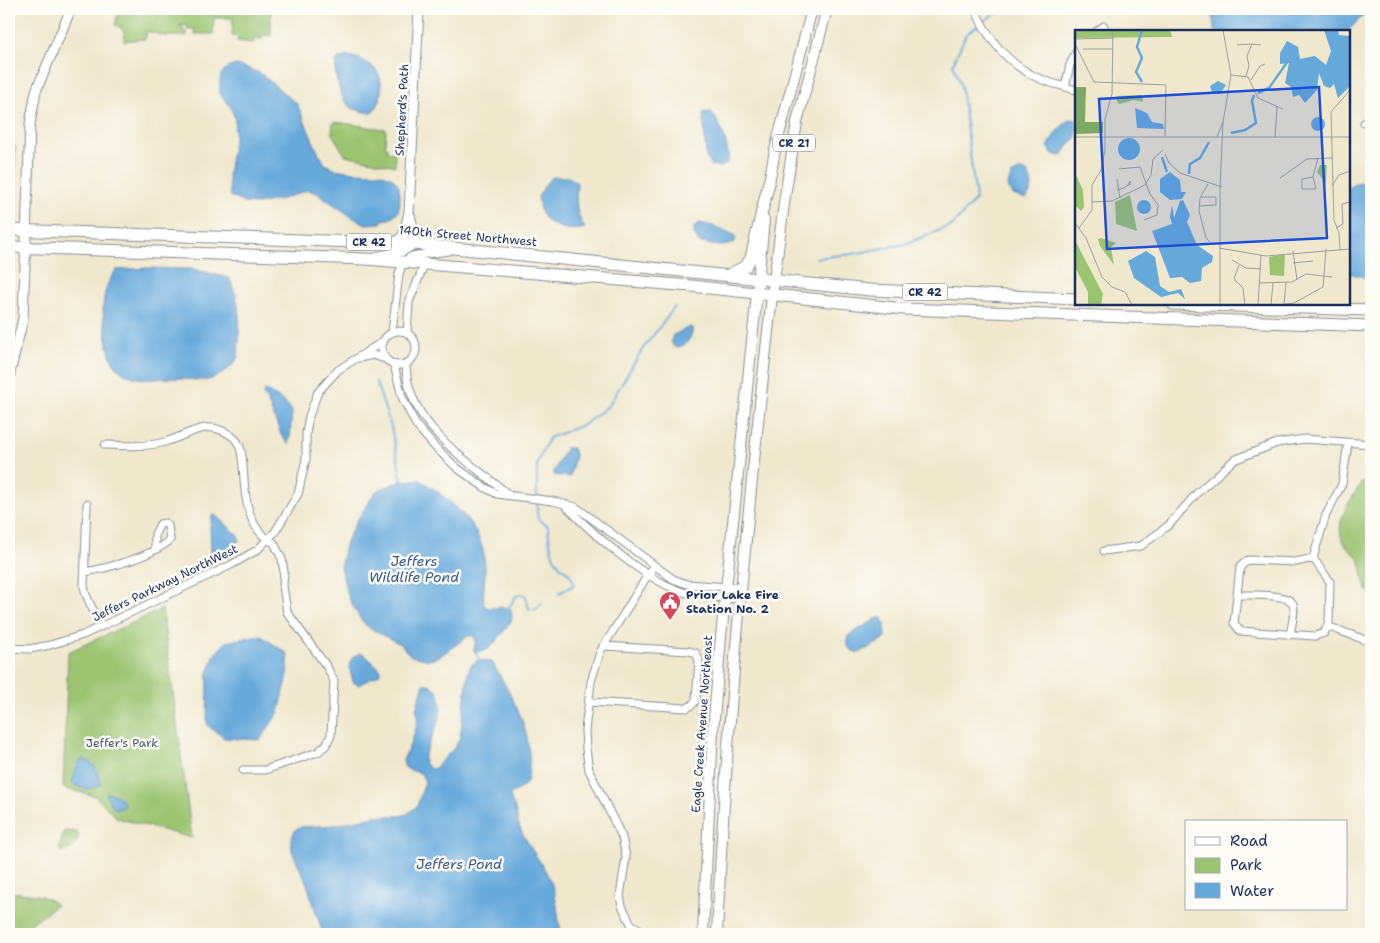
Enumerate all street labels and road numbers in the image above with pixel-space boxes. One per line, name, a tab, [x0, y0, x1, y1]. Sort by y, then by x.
street label: Shepherd's Path	[392, 63, 412, 157]
road number: CR 21	[773, 134, 815, 152]
street label: 140th Street Northwest	[398, 222, 538, 250]
road number: CR 42	[346, 233, 392, 250]
road number: CR 42	[902, 284, 948, 300]
street label: Jeffers Parkway NorthWest	[89, 541, 241, 625]
street label: Eagle Creek Avenue Northeast	[688, 635, 716, 813]

